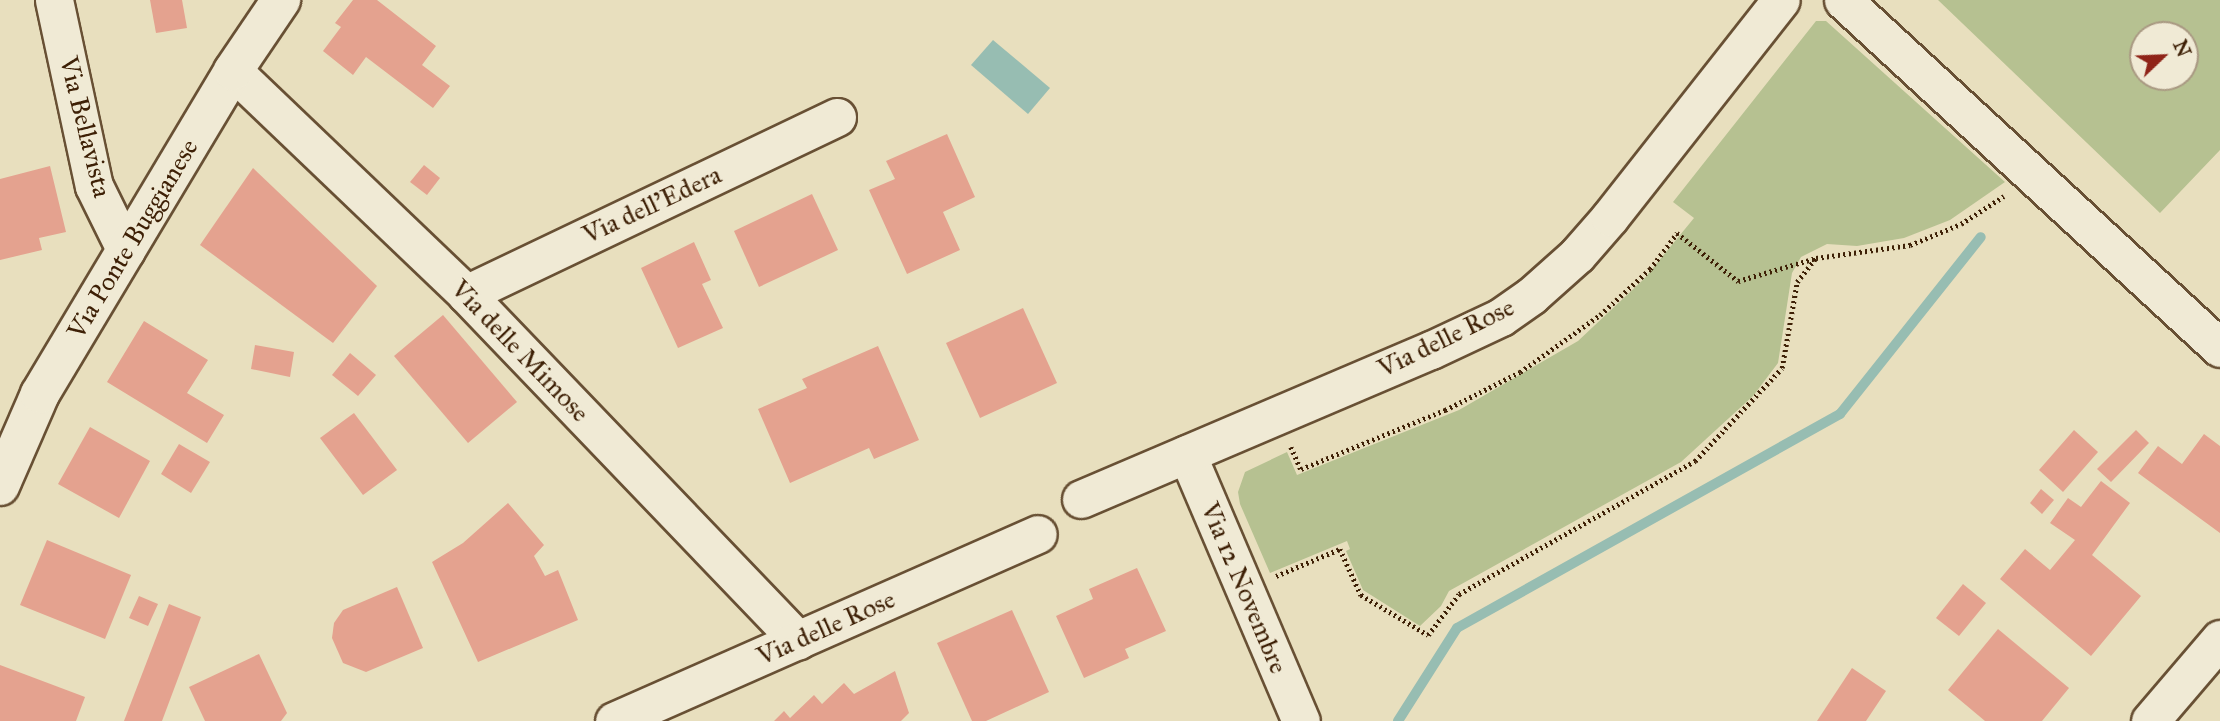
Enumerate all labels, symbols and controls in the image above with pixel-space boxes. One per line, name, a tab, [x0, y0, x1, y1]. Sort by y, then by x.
north arrow	[2129, 21, 2199, 91]
text: N	[2168, 36, 2196, 60]
street label: Via Bellavista	[52, 53, 118, 201]
street label: Via Ponte Buggianese	[61, 133, 205, 345]
street label: Via dell'Edera	[578, 159, 726, 251]
street label: Via delle Mimose	[444, 273, 596, 429]
street label: Via delle Rose	[1373, 292, 1519, 384]
street label: Via 12 Novembre	[1194, 498, 1294, 678]
street label: Via delle Rose	[752, 584, 900, 672]

